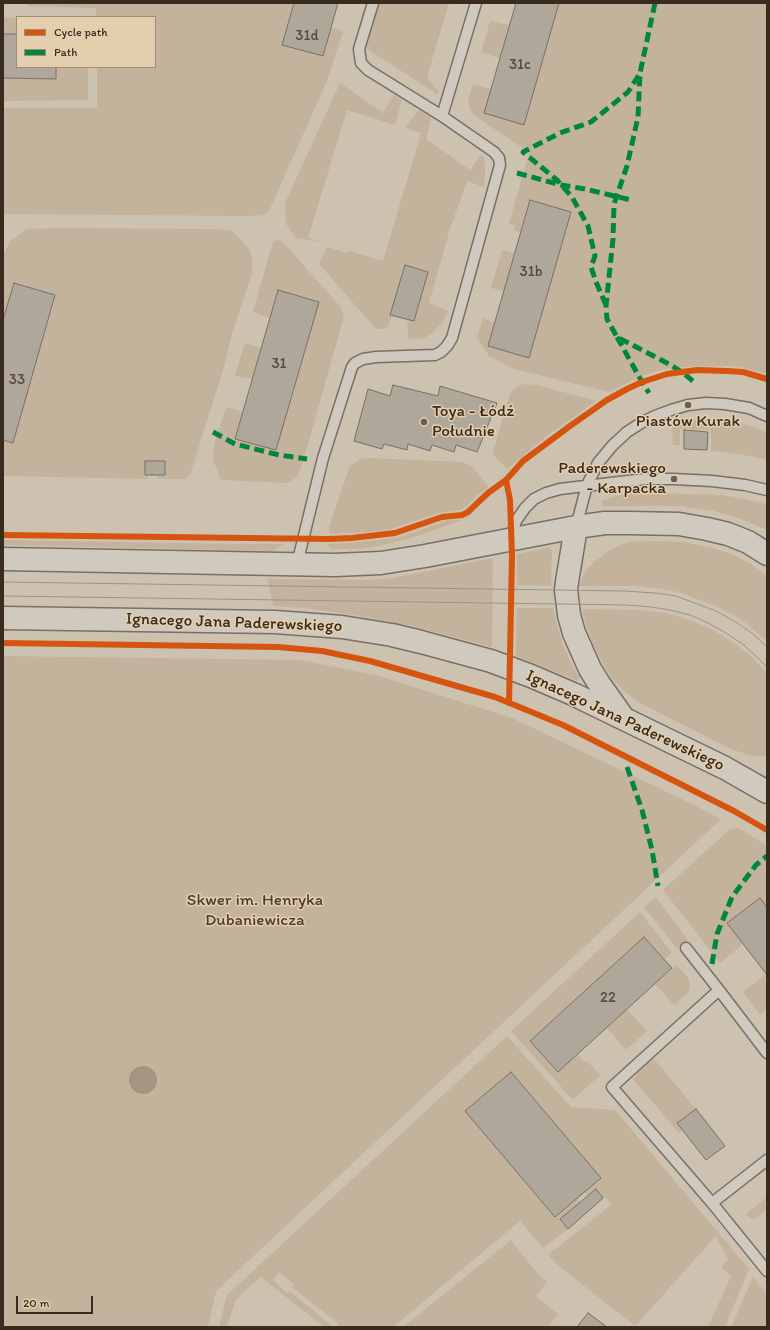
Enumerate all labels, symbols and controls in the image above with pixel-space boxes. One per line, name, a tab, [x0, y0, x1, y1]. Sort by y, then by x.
legend	[16, 16, 156, 68]
text: Cycle path	[54, 25, 108, 39]
house number: 31d	[295, 27, 319, 45]
text: Path	[54, 45, 77, 59]
house number: 31c	[509, 56, 531, 74]
house number: 31b	[520, 263, 542, 281]
house number: 31	[271, 355, 287, 373]
house number: 33	[9, 371, 25, 389]
marker: Piastów Kurak	[683, 400, 693, 410]
place label: Toya - Łódź Południe	[432, 402, 514, 442]
place label: Piastów Kurak	[636, 412, 740, 432]
marker: Toya - Łódź Południe	[419, 417, 429, 427]
place label: Paderewskiego - Karpacka	[558, 459, 666, 499]
marker: Paderewskiego - Karpacka	[669, 474, 679, 484]
street label: Ignacego Jana Paderewskiego	[125, 609, 343, 637]
street label: Ignacego Jana Paderewskiego	[523, 666, 727, 776]
park label: Skwer im. Henryka Dubaniewicza	[187, 891, 323, 931]
house number: 22	[600, 989, 616, 1007]
scale bar	[18, 1288, 95, 1314]
text: 20 m	[23, 1296, 50, 1310]

